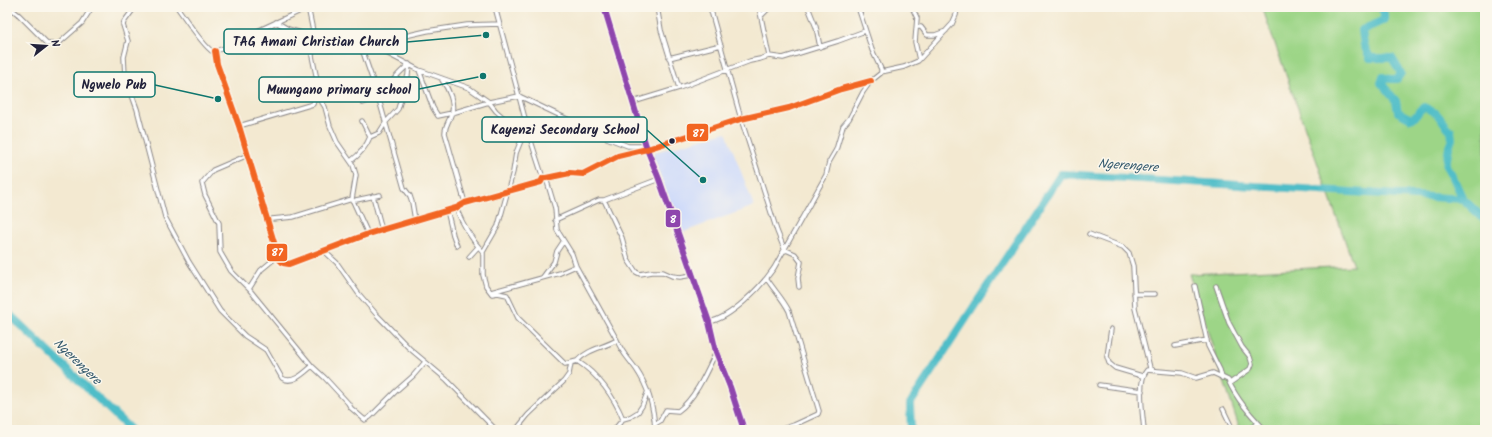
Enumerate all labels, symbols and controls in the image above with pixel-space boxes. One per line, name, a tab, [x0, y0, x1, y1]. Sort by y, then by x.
north arrow	[26, 26, 66, 66]
callout: TAG Amani Christian Church	[224, 29, 407, 54]
text: TAG Amani Christian Church	[233, 32, 399, 53]
text: N	[45, 37, 64, 49]
callout: Ngwelo Pub	[74, 72, 155, 97]
text: Ngwelo Pub	[81, 75, 147, 96]
callout: Muungano primary school	[259, 77, 419, 102]
text: Muungano primary school	[267, 80, 412, 101]
callout: Kayenzi Secondary School	[482, 117, 647, 142]
text: Kayenzi Secondary School	[491, 120, 640, 141]
line badge: 87	[686, 123, 709, 142]
text: 87	[692, 125, 705, 143]
unlabelled marker	[667, 136, 677, 146]
water label: Ngerengere	[1097, 153, 1160, 179]
line badge: 8	[665, 209, 681, 228]
text: 8	[670, 211, 677, 229]
line badge: 87	[266, 243, 288, 262]
text: 87	[271, 244, 284, 262]
water label: Ngerengere	[48, 334, 107, 391]

